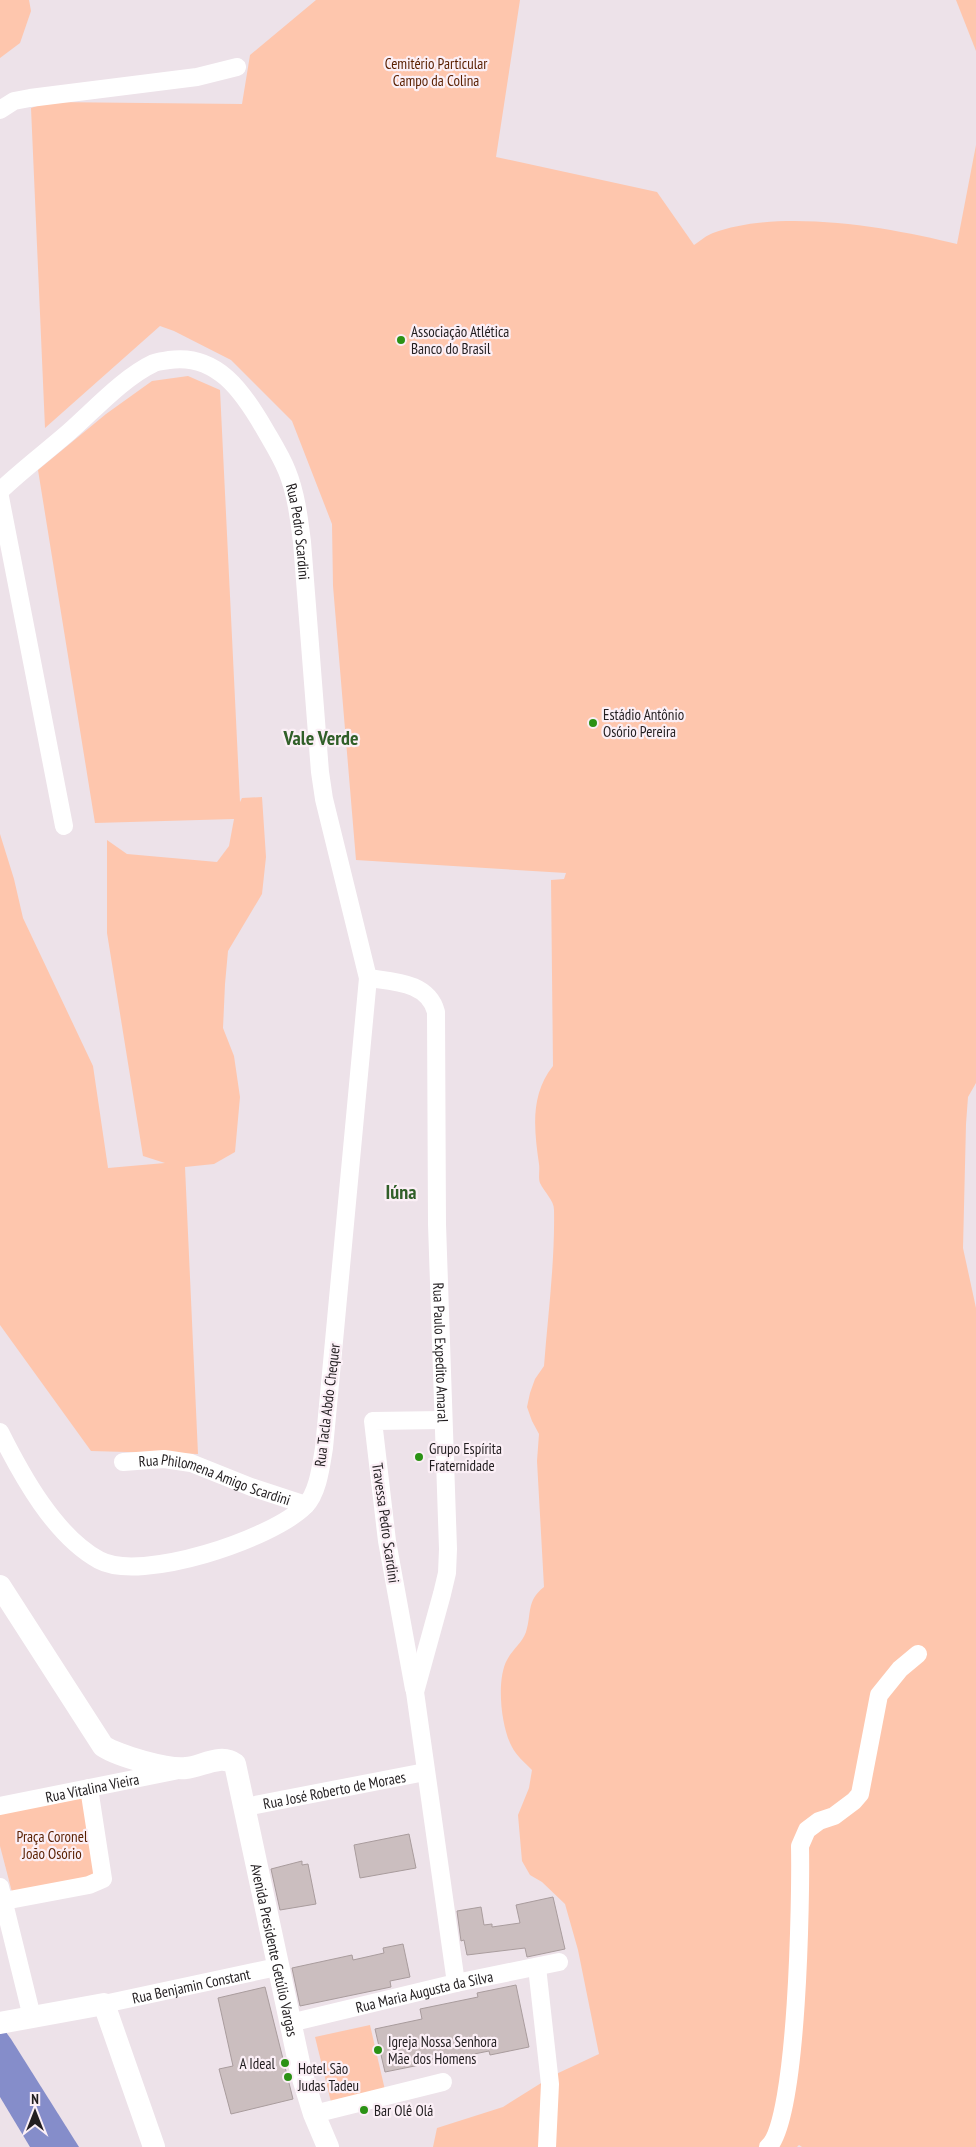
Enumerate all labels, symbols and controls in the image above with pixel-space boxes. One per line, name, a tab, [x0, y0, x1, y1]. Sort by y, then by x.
park label: Cemitério Particular Campo da Colina	[385, 54, 488, 90]
place label: Associação Atlética Banco do Brasil	[411, 322, 509, 358]
marker: Associação Atlética Banco do Brasil	[395, 334, 407, 346]
street label: Rua Pedro Scardini	[282, 481, 314, 581]
place label: Estádio Antônio Osório Pereira	[603, 705, 684, 741]
marker: Estádio Antônio Osório Pereira	[587, 717, 599, 729]
district label: Vale Verde	[282, 725, 359, 751]
district label: Iúna	[386, 1179, 416, 1205]
street label: Rua Paulo Expedito Amaral	[429, 1282, 453, 1423]
street label: Rua Tacla Abdo Chequer	[310, 1341, 344, 1468]
place label: Grupo Espírita Fraternidade	[429, 1439, 502, 1475]
street label: Rua Philomena Amigo Scardini	[138, 1449, 293, 1509]
marker: Grupo Espírita Fraternidade	[413, 1451, 425, 1463]
street label: Travessa Pedro Scardini	[368, 1462, 404, 1584]
street label: Rua José Roberto de Moraes	[261, 1766, 407, 1813]
street label: Rua Vitalina Vieira	[44, 1769, 141, 1806]
park label: Praça Coronel João Osório	[17, 1827, 88, 1863]
street label: Avenida Presidente Getúlio Vargas	[247, 1862, 303, 2038]
street label: Rua Benjamin Constant	[130, 1964, 252, 2007]
street label: Rua Maria Augusta da Silva	[354, 1966, 495, 2016]
place label: Igreja Nossa Senhora Mãe dos Homens	[388, 2032, 497, 2068]
marker: Igreja Nossa Senhora Mãe dos Homens	[372, 2044, 384, 2056]
place label: A Ideal	[240, 2054, 275, 2073]
marker: A Ideal	[279, 2057, 291, 2069]
place label: Hotel São Judas Tadeu	[297, 2059, 359, 2095]
marker: Hotel São Judas Tadeu	[282, 2071, 294, 2083]
north arrow	[10, 2087, 60, 2137]
text: N	[31, 2090, 39, 2108]
place label: Bar Olê Olá	[374, 2101, 433, 2120]
marker: Bar Olê Olá	[358, 2104, 370, 2116]

